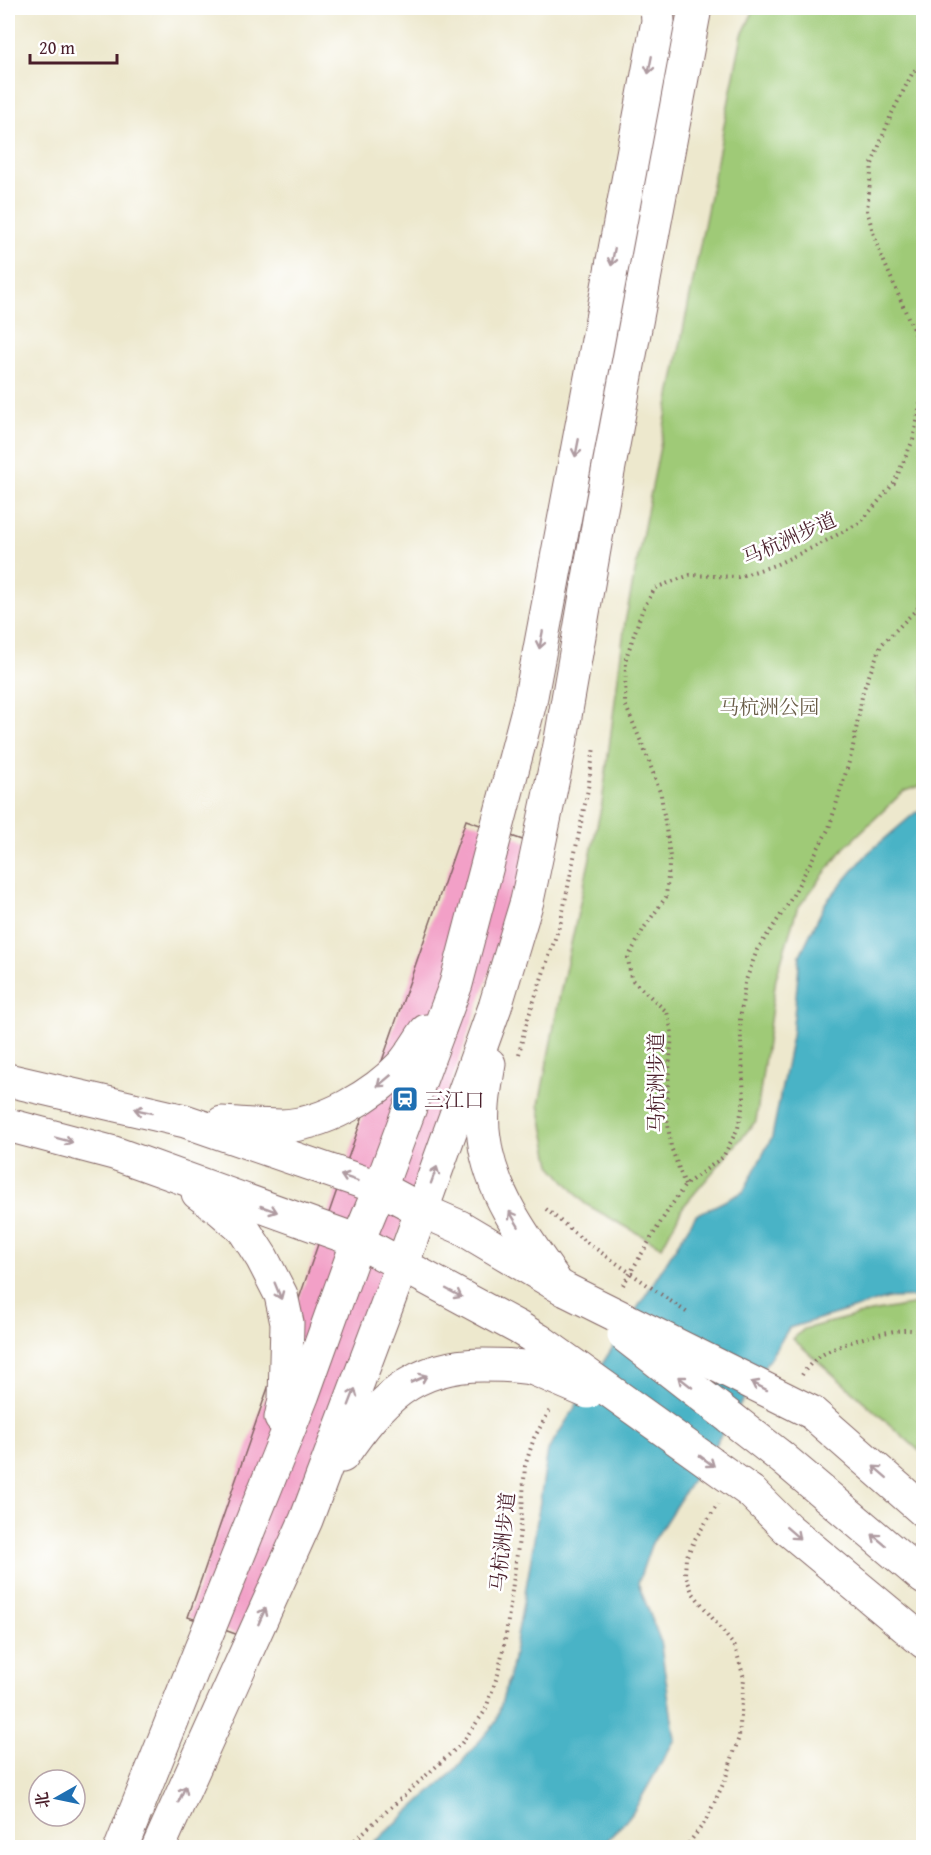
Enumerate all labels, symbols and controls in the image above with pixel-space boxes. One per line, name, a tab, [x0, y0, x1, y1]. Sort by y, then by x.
scale bar	[30, 27, 117, 65]
text: 20 m	[39, 34, 75, 61]
one-way arrow	[644, 55, 655, 75]
one-way arrow	[607, 247, 618, 266]
one-way arrow	[571, 438, 582, 458]
street label: 马杭洲步道	[737, 504, 841, 572]
one-way arrow	[535, 630, 546, 649]
park label: 马杭洲公园	[719, 692, 819, 721]
street label: 马杭洲步道	[641, 1033, 670, 1133]
one-way arrow	[377, 1074, 392, 1088]
station icon: 三江口	[390, 1084, 420, 1114]
place label: 三江口	[424, 1085, 484, 1114]
one-way arrow	[134, 1105, 153, 1117]
one-way arrow	[54, 1135, 73, 1147]
one-way arrow	[429, 1166, 440, 1185]
one-way arrow	[340, 1171, 359, 1182]
one-way arrow	[259, 1204, 278, 1215]
one-way arrow	[508, 1211, 520, 1228]
one-way arrow	[273, 1281, 284, 1300]
one-way arrow	[444, 1288, 462, 1299]
one-way arrow	[410, 1372, 428, 1384]
one-way arrow	[677, 1376, 693, 1389]
one-way arrow	[750, 1380, 768, 1392]
one-way arrow	[348, 1388, 359, 1407]
one-way arrow	[698, 1455, 714, 1467]
one-way arrow	[872, 1465, 887, 1479]
street label: 马杭洲步道	[482, 1491, 522, 1593]
one-way arrow	[785, 1526, 800, 1540]
one-way arrow	[872, 1533, 887, 1547]
one-way arrow	[257, 1608, 269, 1626]
north arrow	[27, 1768, 87, 1828]
one-way arrow	[178, 1785, 189, 1803]
text: 北	[29, 1791, 55, 1810]

